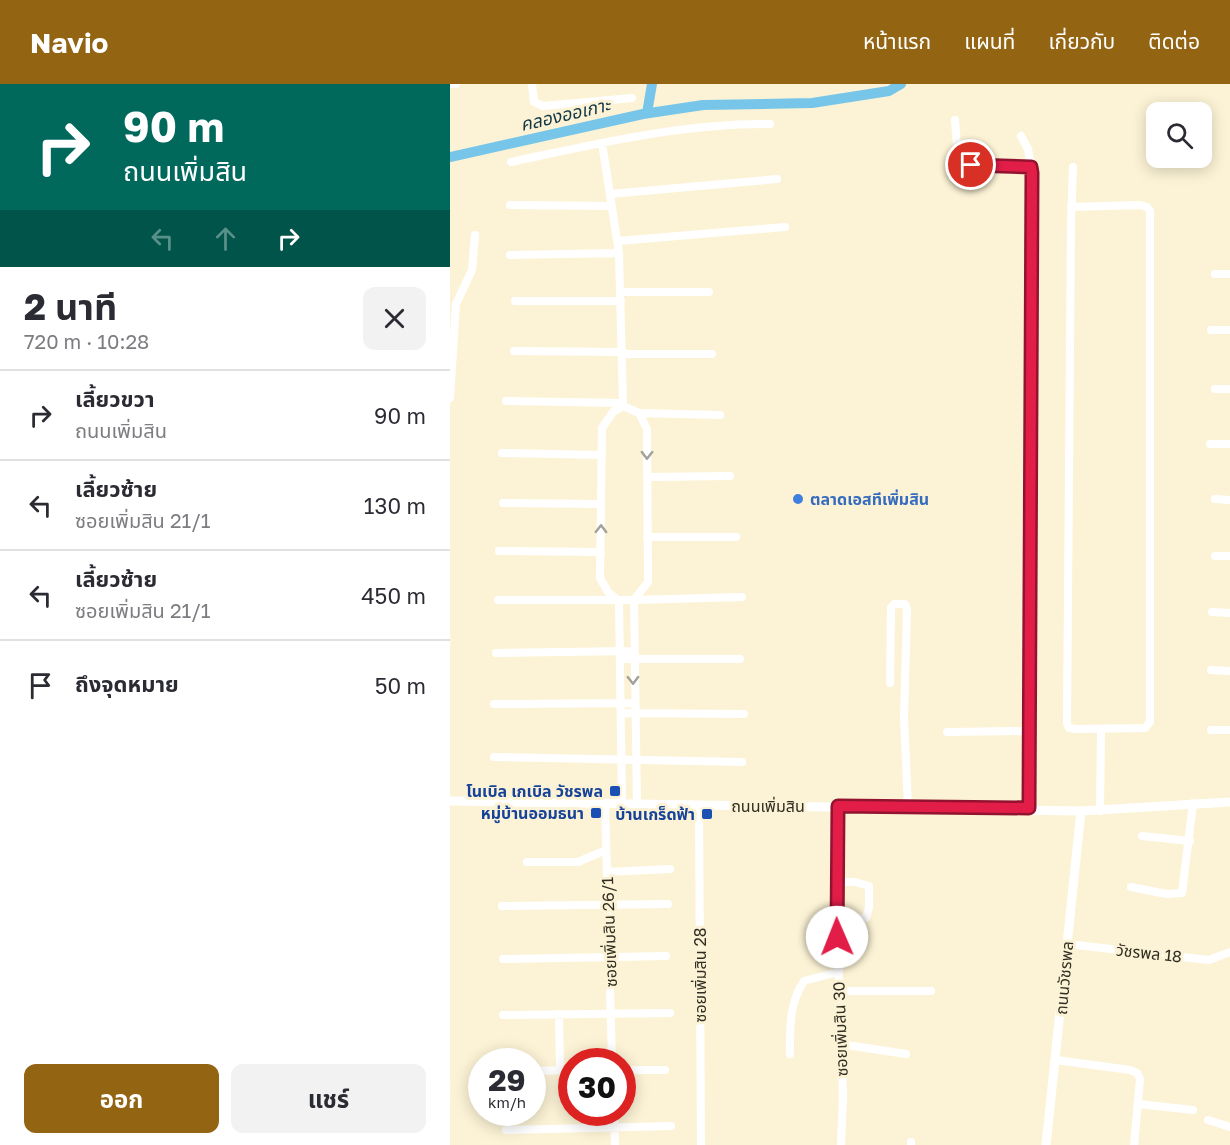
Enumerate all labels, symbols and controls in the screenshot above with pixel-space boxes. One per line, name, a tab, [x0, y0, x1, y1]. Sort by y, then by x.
text: Navio	[30, 26, 108, 59]
text: หน้าแรก	[863, 28, 931, 54]
text: แผนที่	[964, 28, 1015, 54]
text: เกี่ยวกับ	[1048, 28, 1115, 54]
text: ติดต่อ	[1148, 28, 1200, 54]
water label: คลองออเกาะ	[518, 93, 614, 135]
text: 90 m	[123, 101, 224, 151]
map controls	[1146, 102, 1212, 168]
button: search	[1146, 102, 1212, 168]
icon: right	[24, 108, 102, 186]
pin	[945, 139, 996, 190]
icon: arrive	[954, 148, 987, 181]
text: ถนนเพิ่มสิน	[123, 155, 247, 187]
icon: left	[146, 222, 179, 255]
icon: ahead	[209, 222, 242, 255]
icon: right	[272, 222, 305, 255]
text: 2 นาที	[24, 285, 117, 328]
button: close	[363, 287, 426, 350]
text: 720 m · 10:28	[24, 329, 149, 353]
text: เลี้ยวขวา	[75, 385, 155, 412]
icon: right	[24, 399, 57, 432]
text: 90 m	[374, 402, 426, 429]
text: ถนนเพิ่มสิน	[75, 418, 167, 442]
one-way arrow	[641, 450, 653, 459]
text: เลี้ยวซ้าย	[75, 475, 157, 502]
icon: left	[24, 489, 57, 522]
place label: ตลาดเอสทีเพิ่มสิน	[810, 489, 929, 509]
text: 130 m	[364, 492, 426, 519]
marker: ตลาดเอสทีเพิ่มสิน	[791, 492, 805, 506]
text: ซอยเพิ่มสิน 21/1	[75, 508, 210, 532]
one-way arrow	[595, 525, 607, 534]
text: เลี้ยวซ้าย	[75, 565, 157, 592]
icon: left	[24, 579, 57, 612]
text: 450 m	[361, 582, 426, 609]
text: ซอยเพิ่มสิน 21/1	[75, 598, 210, 622]
icon: arrive	[24, 669, 57, 702]
text: ถึงจุดหมาย	[75, 670, 179, 697]
text: 50 m	[375, 672, 426, 699]
one-way arrow	[627, 675, 639, 684]
place label: โนเบิล เกเบิล วัชรพล	[466, 781, 603, 801]
marker: โนเบิล เกเบิล วัชรพล	[608, 784, 622, 798]
street label: ถนนเพิ่มสิน	[731, 796, 805, 816]
place label: หมู่บ้านออมธนา	[481, 803, 584, 824]
place label: บ้านเกร็ดฟ้า	[615, 804, 695, 824]
marker: หมู่บ้านออมธนา	[589, 806, 603, 820]
marker: บ้านเกร็ดฟ้า	[700, 807, 714, 821]
street label: ซอยเพิ่มสิน 26/1	[597, 876, 621, 987]
position arrow	[805, 905, 869, 969]
street label: ซอยเพิ่มสิน 28	[690, 928, 710, 1022]
street label: ถนนวัชรพล	[1051, 940, 1077, 1016]
street label: วัชรพล 18	[1115, 940, 1183, 966]
street label: ซอยเพิ่มสิน 30	[828, 981, 852, 1077]
speed limit sign: 30	[558, 1048, 636, 1126]
text: 29	[488, 1062, 526, 1098]
button: ออก	[24, 1064, 219, 1133]
button: แชร์	[231, 1064, 426, 1133]
text: km/h	[488, 1093, 526, 1111]

